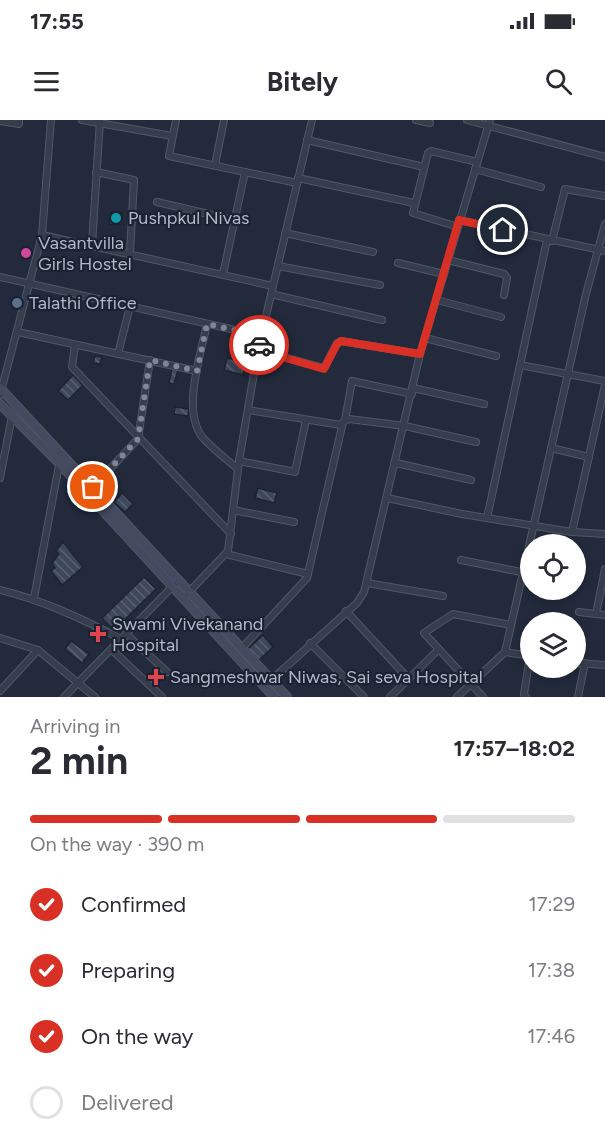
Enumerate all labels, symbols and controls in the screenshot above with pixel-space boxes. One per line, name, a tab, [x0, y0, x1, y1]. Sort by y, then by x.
text: 17:55	[30, 8, 84, 35]
icon: menu	[30, 65, 63, 98]
text: Bitely	[267, 65, 338, 98]
icon: search	[542, 65, 575, 98]
pin	[477, 204, 528, 255]
place label: Pushpkul Nivas	[128, 207, 249, 229]
marker: Pushpkul Nivas	[109, 211, 123, 225]
icon: home	[486, 213, 519, 246]
place label: Vasantvilla Girls Hostel	[38, 232, 132, 275]
marker: Vasantvilla Girls Hostel	[19, 246, 33, 260]
place label: Talathi Office	[29, 292, 137, 314]
marker: Talathi Office	[10, 296, 24, 310]
courier	[229, 315, 289, 375]
icon: car	[243, 329, 276, 362]
pin	[67, 461, 118, 512]
icon: bag	[76, 470, 109, 503]
map controls	[520, 534, 586, 678]
button: locate	[520, 534, 586, 600]
button: layers	[520, 612, 586, 678]
place label: Swami Vivekanand Hospital	[112, 613, 263, 656]
marker: Swami Vivekanand Hospital	[89, 625, 107, 643]
place label: Sangmeshwar Niwas, Sai seva Hospital	[170, 666, 483, 688]
marker: Sangmeshwar Niwas, Sai seva Hospital	[147, 668, 165, 686]
text: Arriving in	[30, 714, 120, 738]
text: 17:57–18:02	[453, 735, 575, 762]
text: 2 min	[30, 737, 128, 784]
text: On the way · 390 m	[30, 832, 204, 856]
icon: check	[30, 888, 63, 921]
text: Confirmed	[81, 891, 186, 918]
text: 17:29	[528, 892, 575, 916]
icon: check	[30, 954, 63, 987]
text: Preparing	[81, 957, 175, 984]
text: 17:38	[528, 958, 575, 982]
icon: check	[30, 1020, 63, 1053]
text: On the way	[81, 1023, 193, 1050]
text: 17:46	[527, 1024, 575, 1048]
text: Delivered	[81, 1089, 174, 1116]

